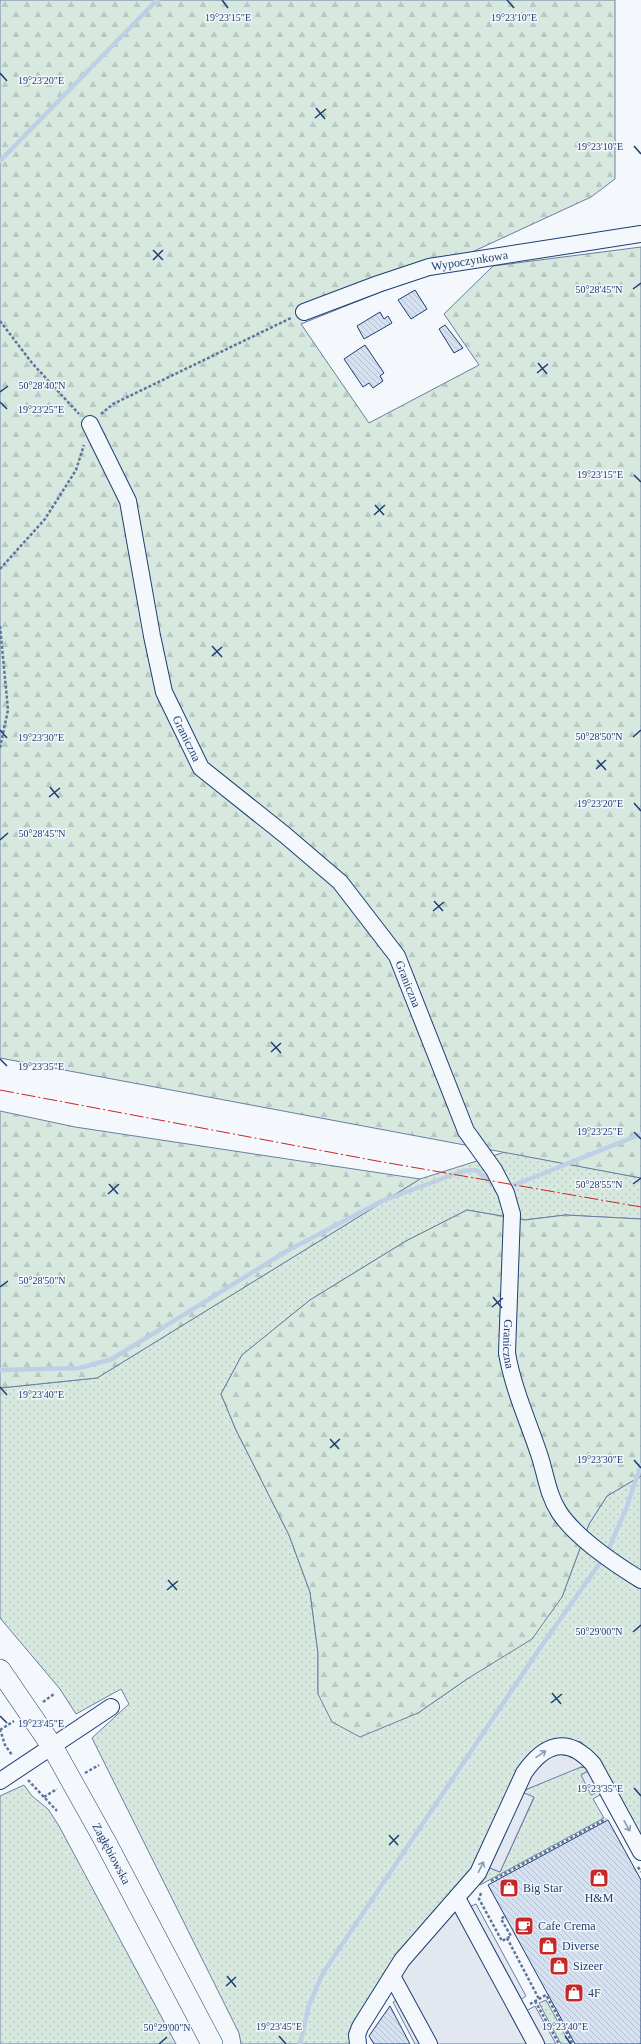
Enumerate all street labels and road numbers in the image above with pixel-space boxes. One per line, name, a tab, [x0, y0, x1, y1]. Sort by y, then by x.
street label: Wypoczynkowa	[430, 248, 510, 274]
street label: Graniczna	[170, 713, 204, 764]
street label: Graniczna	[392, 958, 424, 1010]
street label: Graniczna	[500, 1319, 517, 1371]
street label: Zagłębiowska	[89, 1821, 134, 1887]

